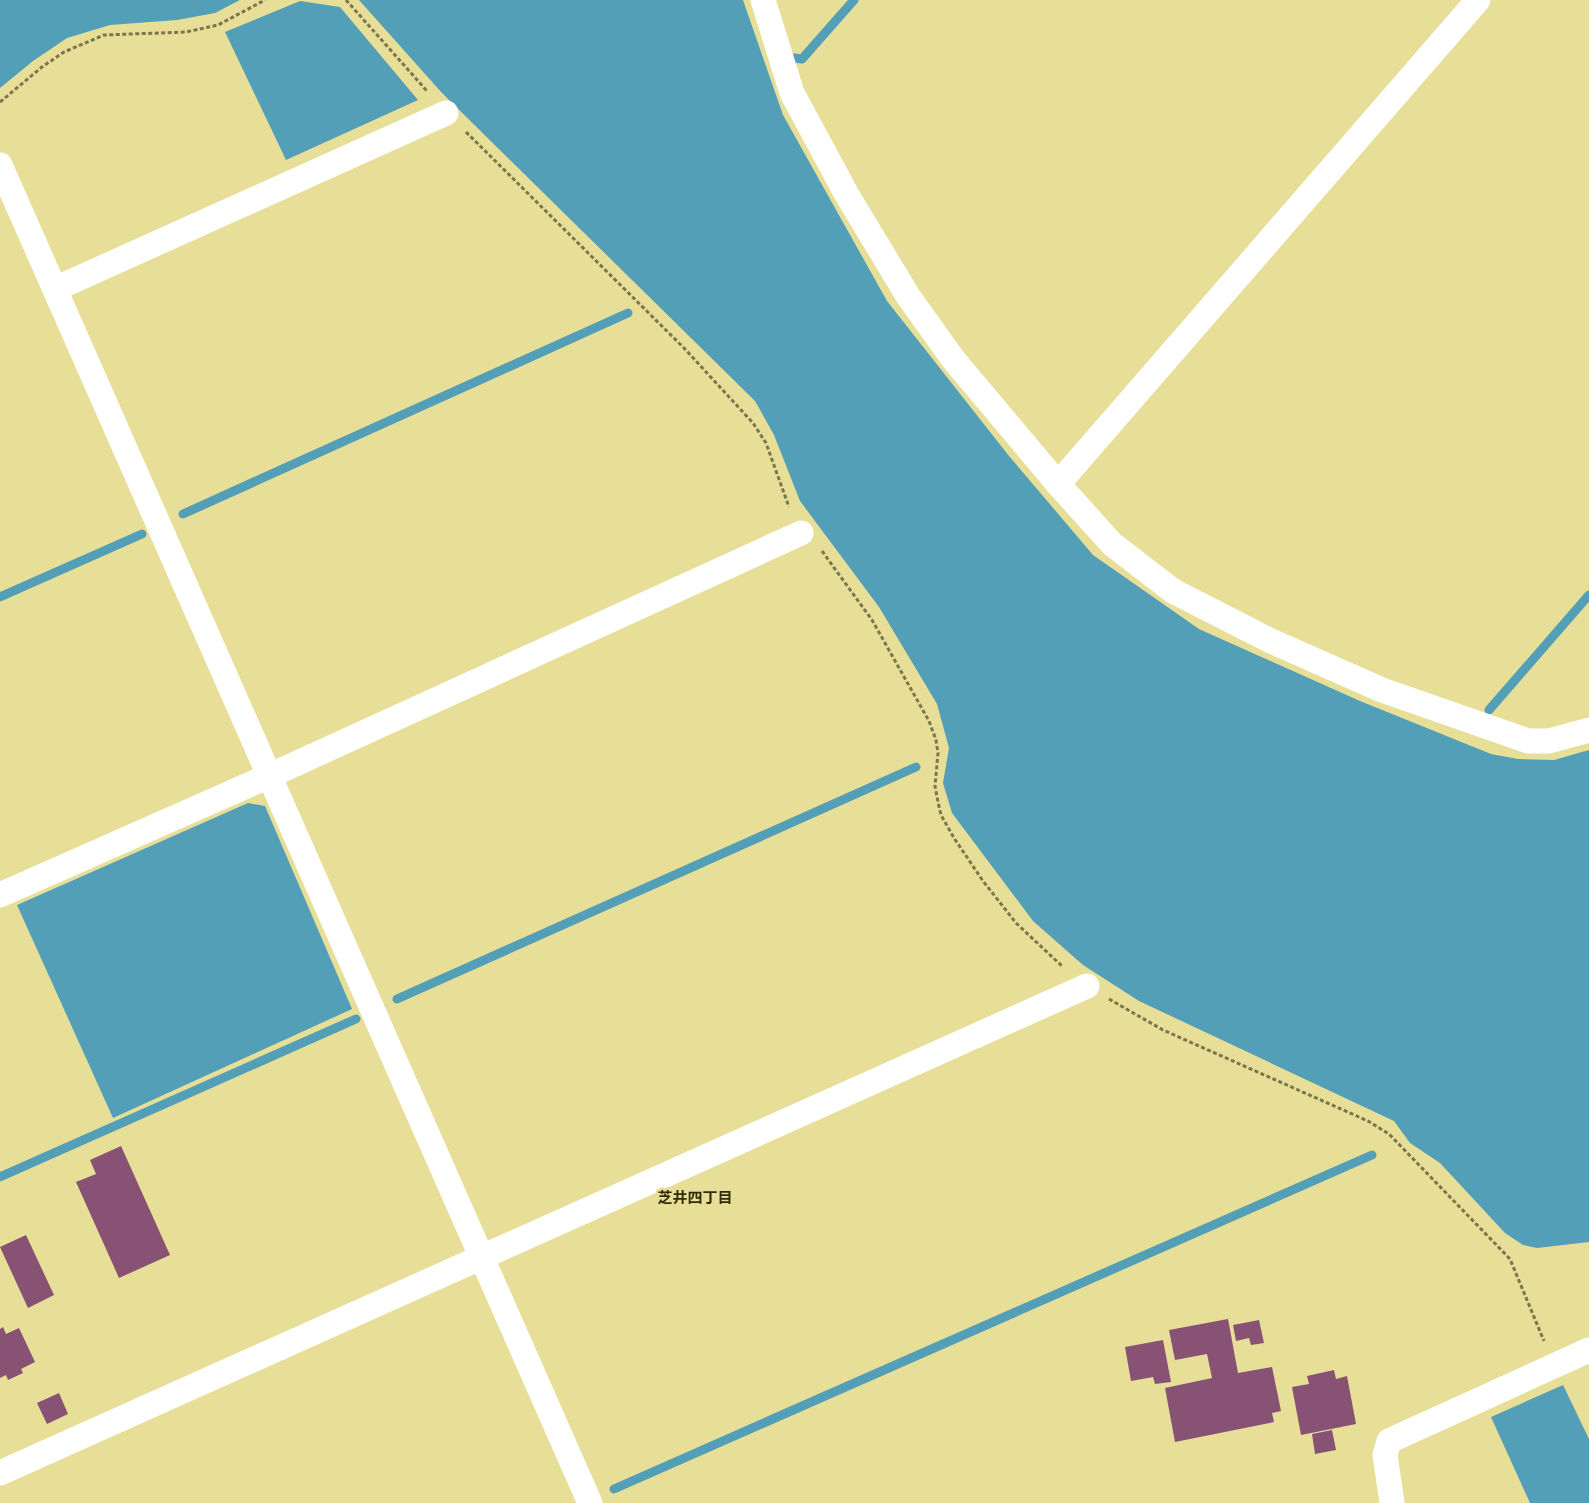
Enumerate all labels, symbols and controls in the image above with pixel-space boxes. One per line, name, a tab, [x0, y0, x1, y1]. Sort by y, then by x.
district label: 芝井四丁目	[657, 1189, 733, 1207]

